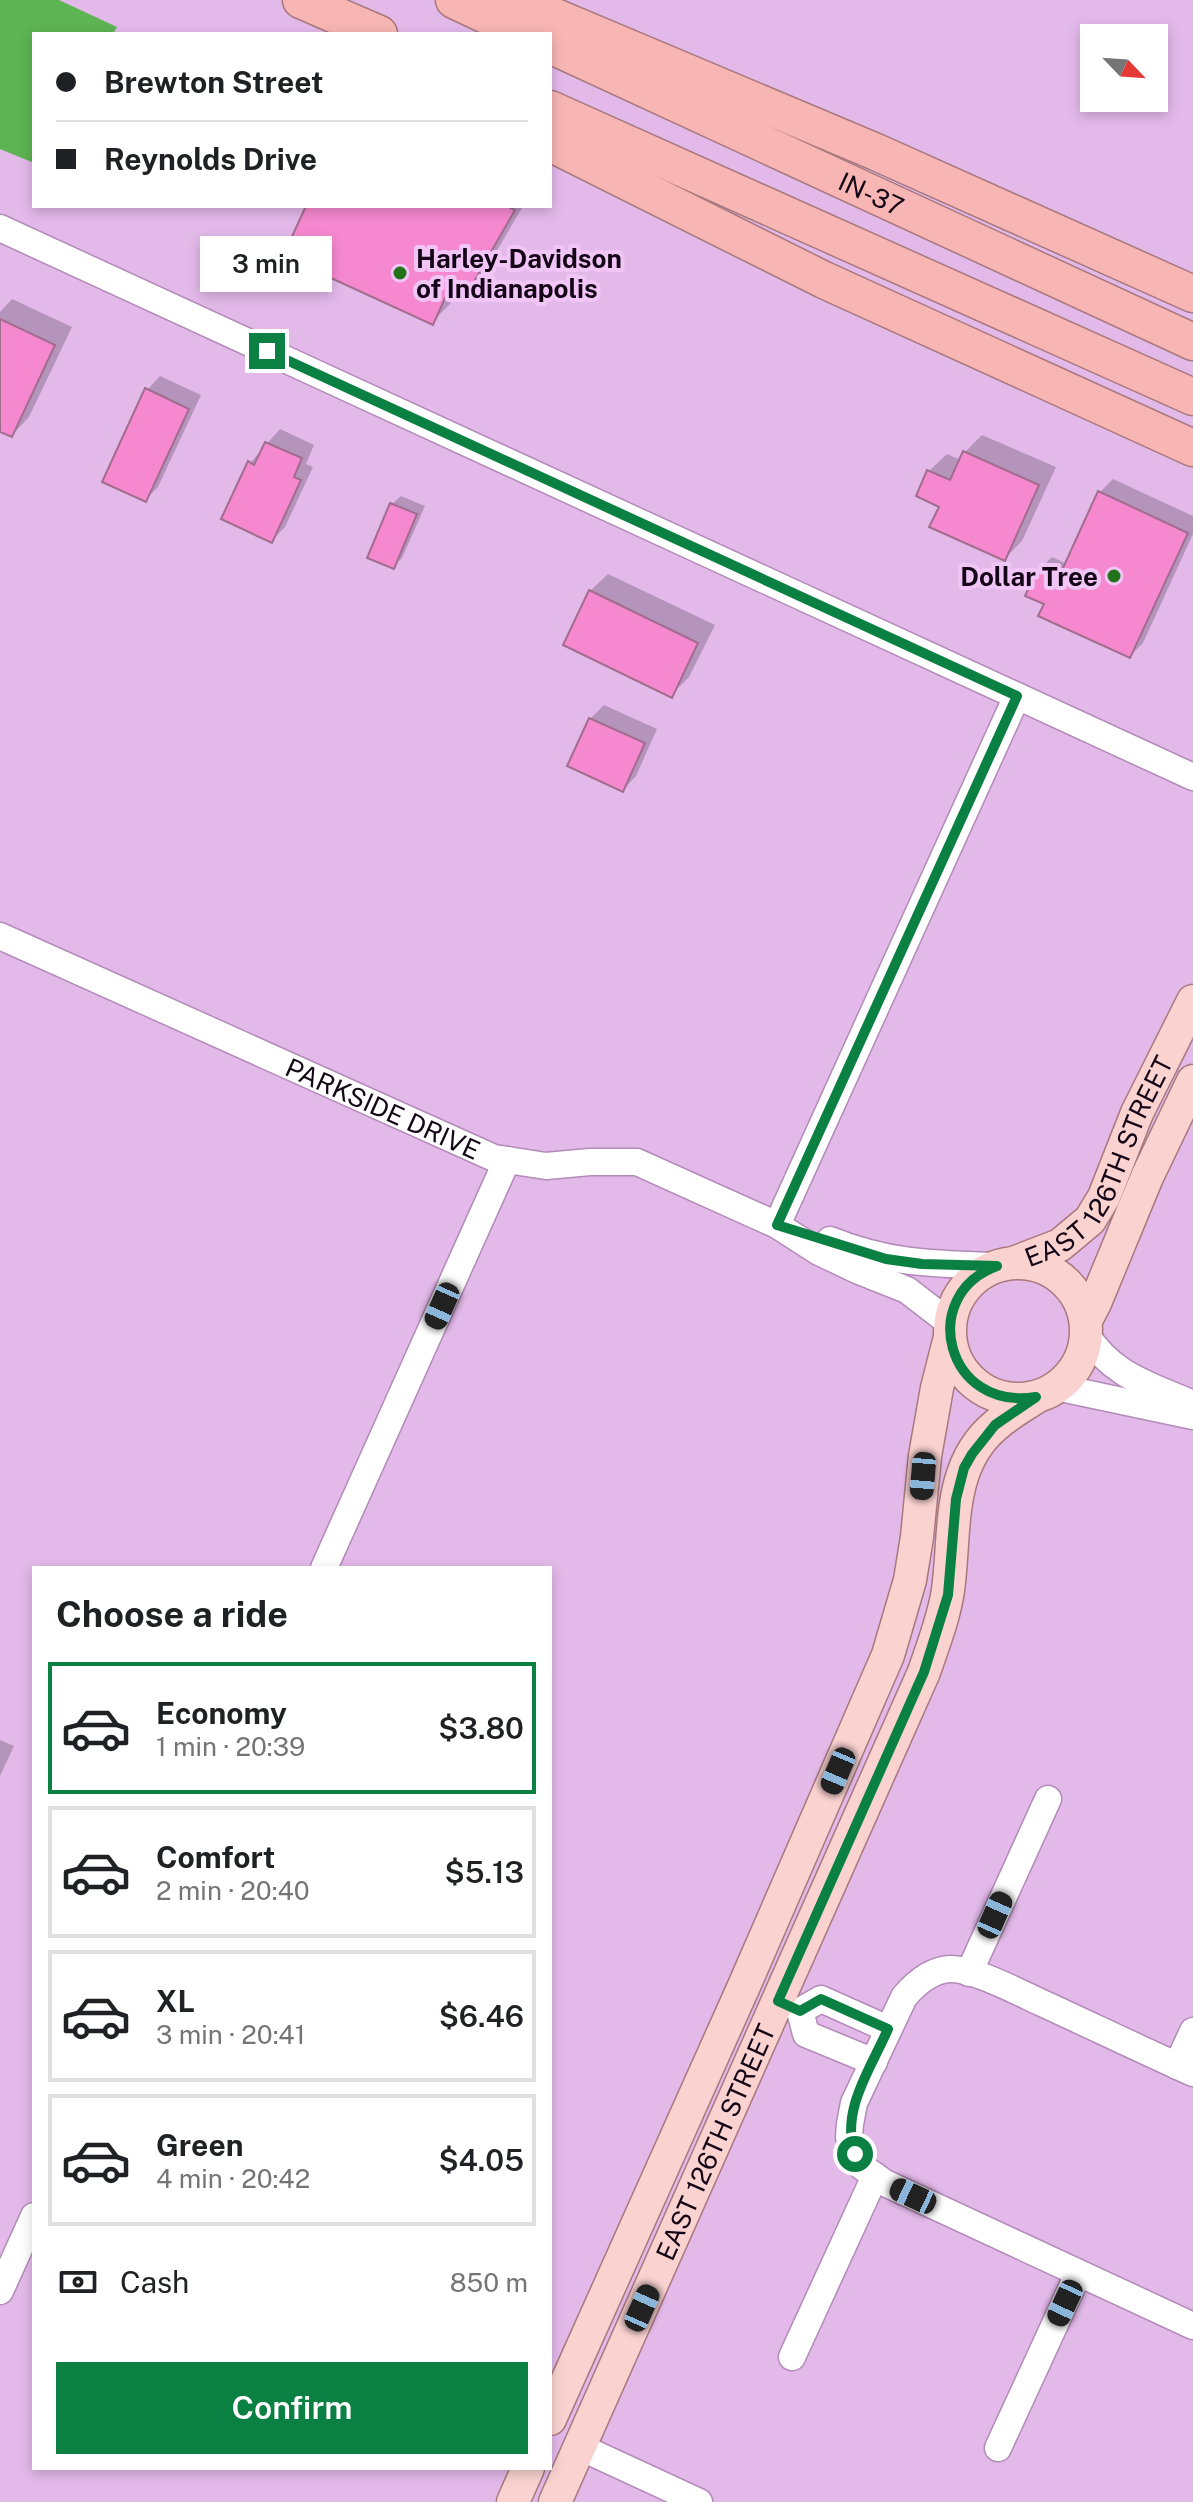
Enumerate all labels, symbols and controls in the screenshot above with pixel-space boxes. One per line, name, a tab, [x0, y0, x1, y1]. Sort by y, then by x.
north arrow	[1080, 24, 1168, 112]
map controls	[1080, 24, 1168, 112]
text: Brewton Street	[104, 64, 324, 100]
text: Reynolds Drive	[104, 141, 317, 177]
street label: IN-37	[834, 165, 909, 222]
callout: 3 min	[201, 235, 333, 291]
place label: Harley-Davidson of Indianapolis	[416, 243, 622, 304]
text: 3 min	[232, 248, 300, 279]
marker: Harley-Davidson of Indianapolis	[391, 264, 409, 282]
route end	[249, 333, 285, 369]
place label: Dollar Tree	[960, 561, 1098, 592]
marker: Dollar Tree	[1105, 567, 1123, 585]
street label: EAST 126TH STREET	[1020, 1050, 1179, 1273]
street label: PARKSIDE DRIVE	[281, 1051, 485, 1165]
car	[421, 1279, 463, 1333]
car	[909, 1451, 937, 1501]
text: Choose a ride	[56, 1593, 288, 1635]
icon: car	[60, 1692, 132, 1764]
text: Economy	[156, 1695, 287, 1731]
text: $3.80	[438, 1710, 524, 1746]
text: 1 min · 20:39	[156, 1731, 305, 1762]
car	[818, 1744, 858, 1798]
icon: car	[60, 1836, 132, 1908]
text: Comfort	[156, 1839, 275, 1875]
text: $5.13	[445, 1854, 524, 1890]
text: 2 min · 20:40	[156, 1875, 310, 1906]
car	[974, 1888, 1016, 1942]
icon: car	[60, 1980, 132, 2052]
text: XL	[156, 1983, 195, 2019]
text: $6.46	[439, 1998, 524, 2034]
text: 3 min · 20:41	[156, 2019, 305, 2050]
street label: EAST 126TH STREET	[649, 2019, 781, 2265]
icon: car	[60, 2124, 132, 2196]
text: Green	[156, 2127, 243, 2163]
route start	[837, 2136, 873, 2172]
text: $4.05	[438, 2142, 524, 2178]
text: 4 min · 20:42	[156, 2163, 310, 2194]
car	[886, 2175, 940, 2217]
icon: cash	[56, 2260, 100, 2304]
text: Cash	[120, 2264, 189, 2300]
text: 850 m	[450, 2267, 528, 2298]
car	[1044, 2276, 1086, 2330]
car	[621, 2281, 663, 2335]
button: Confirm	[56, 2362, 528, 2454]

